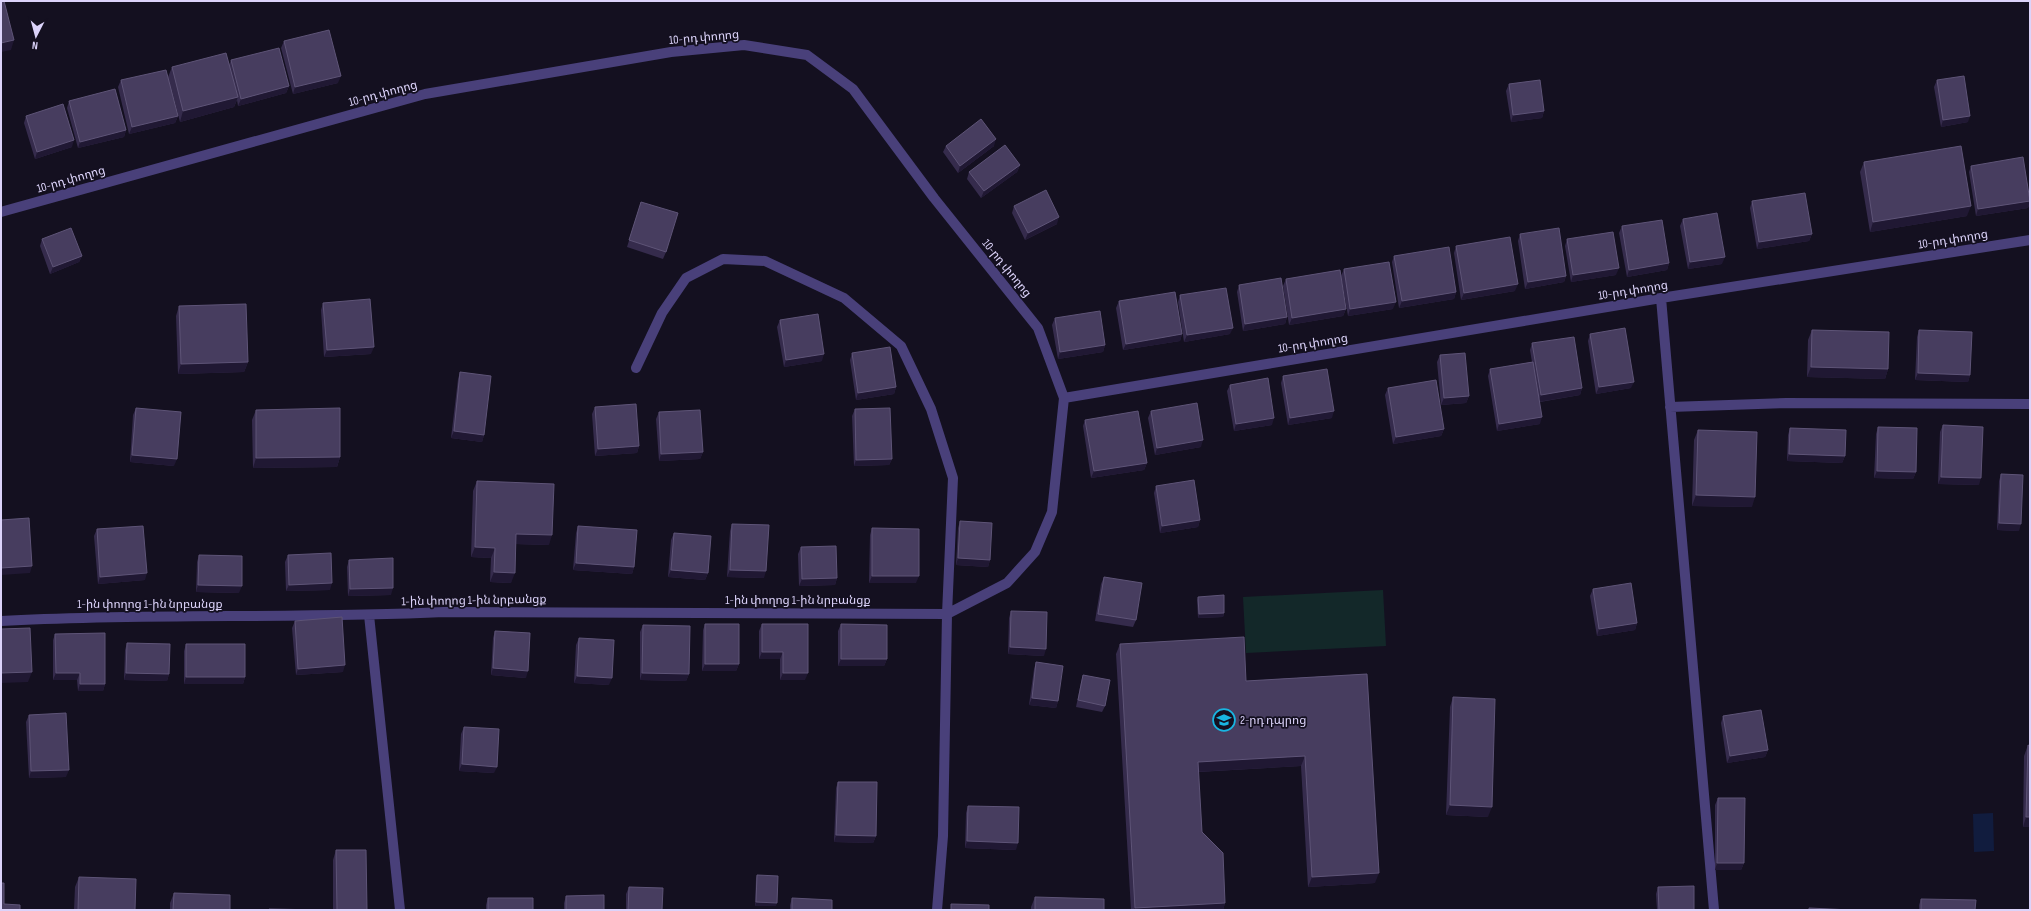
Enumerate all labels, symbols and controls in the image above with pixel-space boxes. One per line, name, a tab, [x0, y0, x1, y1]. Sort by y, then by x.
north arrow	[16, 16, 56, 56]
street label: 10-րդ փողոց	[668, 27, 740, 48]
text: N	[31, 39, 39, 52]
street label: 10-րդ փողոց	[347, 77, 419, 110]
street label: 10-րդ փողոց	[35, 163, 107, 196]
street label: 10-րդ փողոց	[1917, 227, 1989, 252]
street label: 10-րդ փողոց	[979, 236, 1035, 300]
street label: 10-րդ փողոց	[1597, 278, 1669, 303]
street label: 10-րդ փողոց	[1277, 331, 1349, 356]
street label: 1-ին փողոց 1-ին նրբանցք	[401, 592, 547, 609]
street label: 1-ին փողոց 1-ին նրբանցք	[725, 593, 871, 608]
street label: 1-ին փողոց 1-ին նրբանցք	[77, 597, 223, 612]
school or university icon: 2-րդ դպրոց	[1211, 707, 1237, 733]
place label: 2-րդ դպրոց	[1240, 713, 1306, 728]

